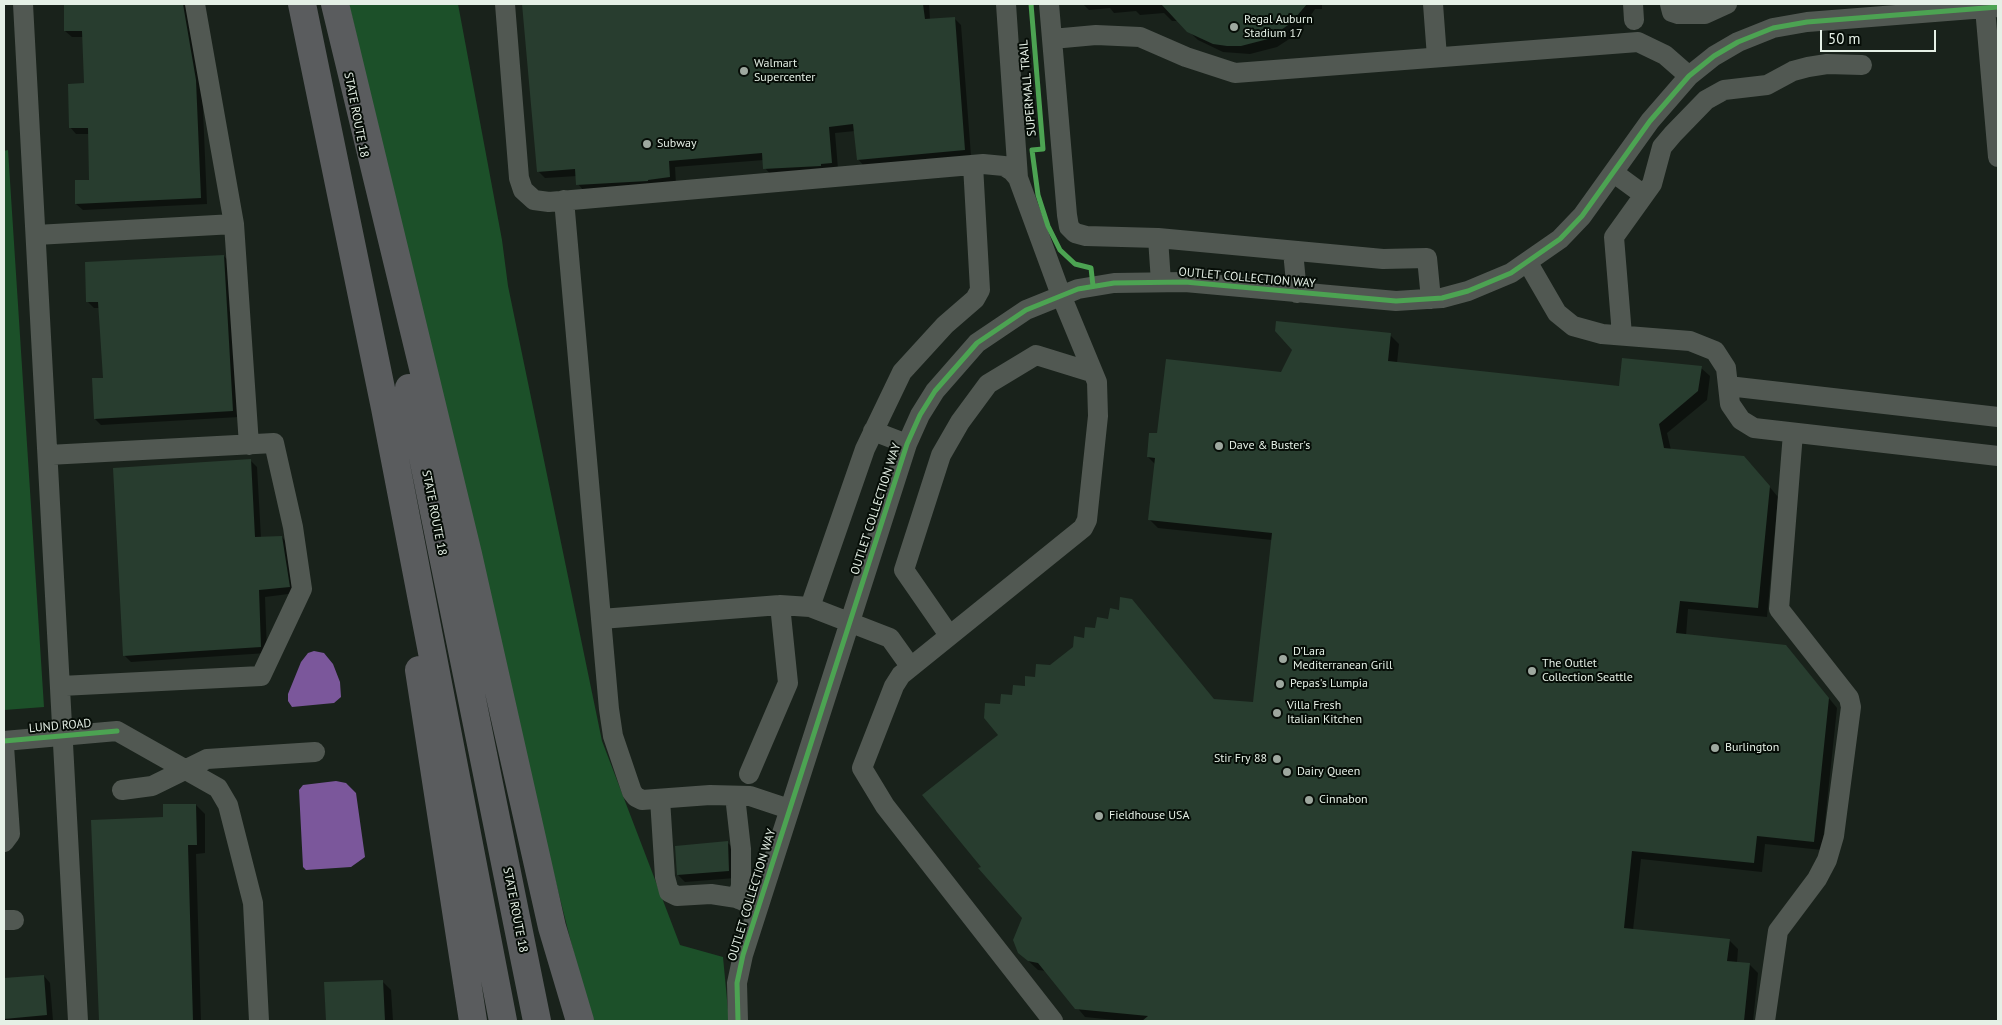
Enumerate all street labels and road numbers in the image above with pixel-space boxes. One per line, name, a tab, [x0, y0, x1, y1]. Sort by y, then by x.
street label: SUPERMALL TRAIL	[1017, 39, 1039, 137]
street label: STATE ROUTE 18	[341, 71, 371, 159]
street label: OUTLET COLLECTION WAY	[1178, 265, 1316, 291]
street label: OUTLET COLLECTION WAY	[848, 441, 904, 577]
street label: STATE ROUTE 18	[419, 469, 449, 557]
street label: LUND ROAD	[28, 716, 92, 736]
street label: OUTLET COLLECTION WAY	[725, 827, 779, 963]
street label: STATE ROUTE 18	[500, 866, 530, 954]

